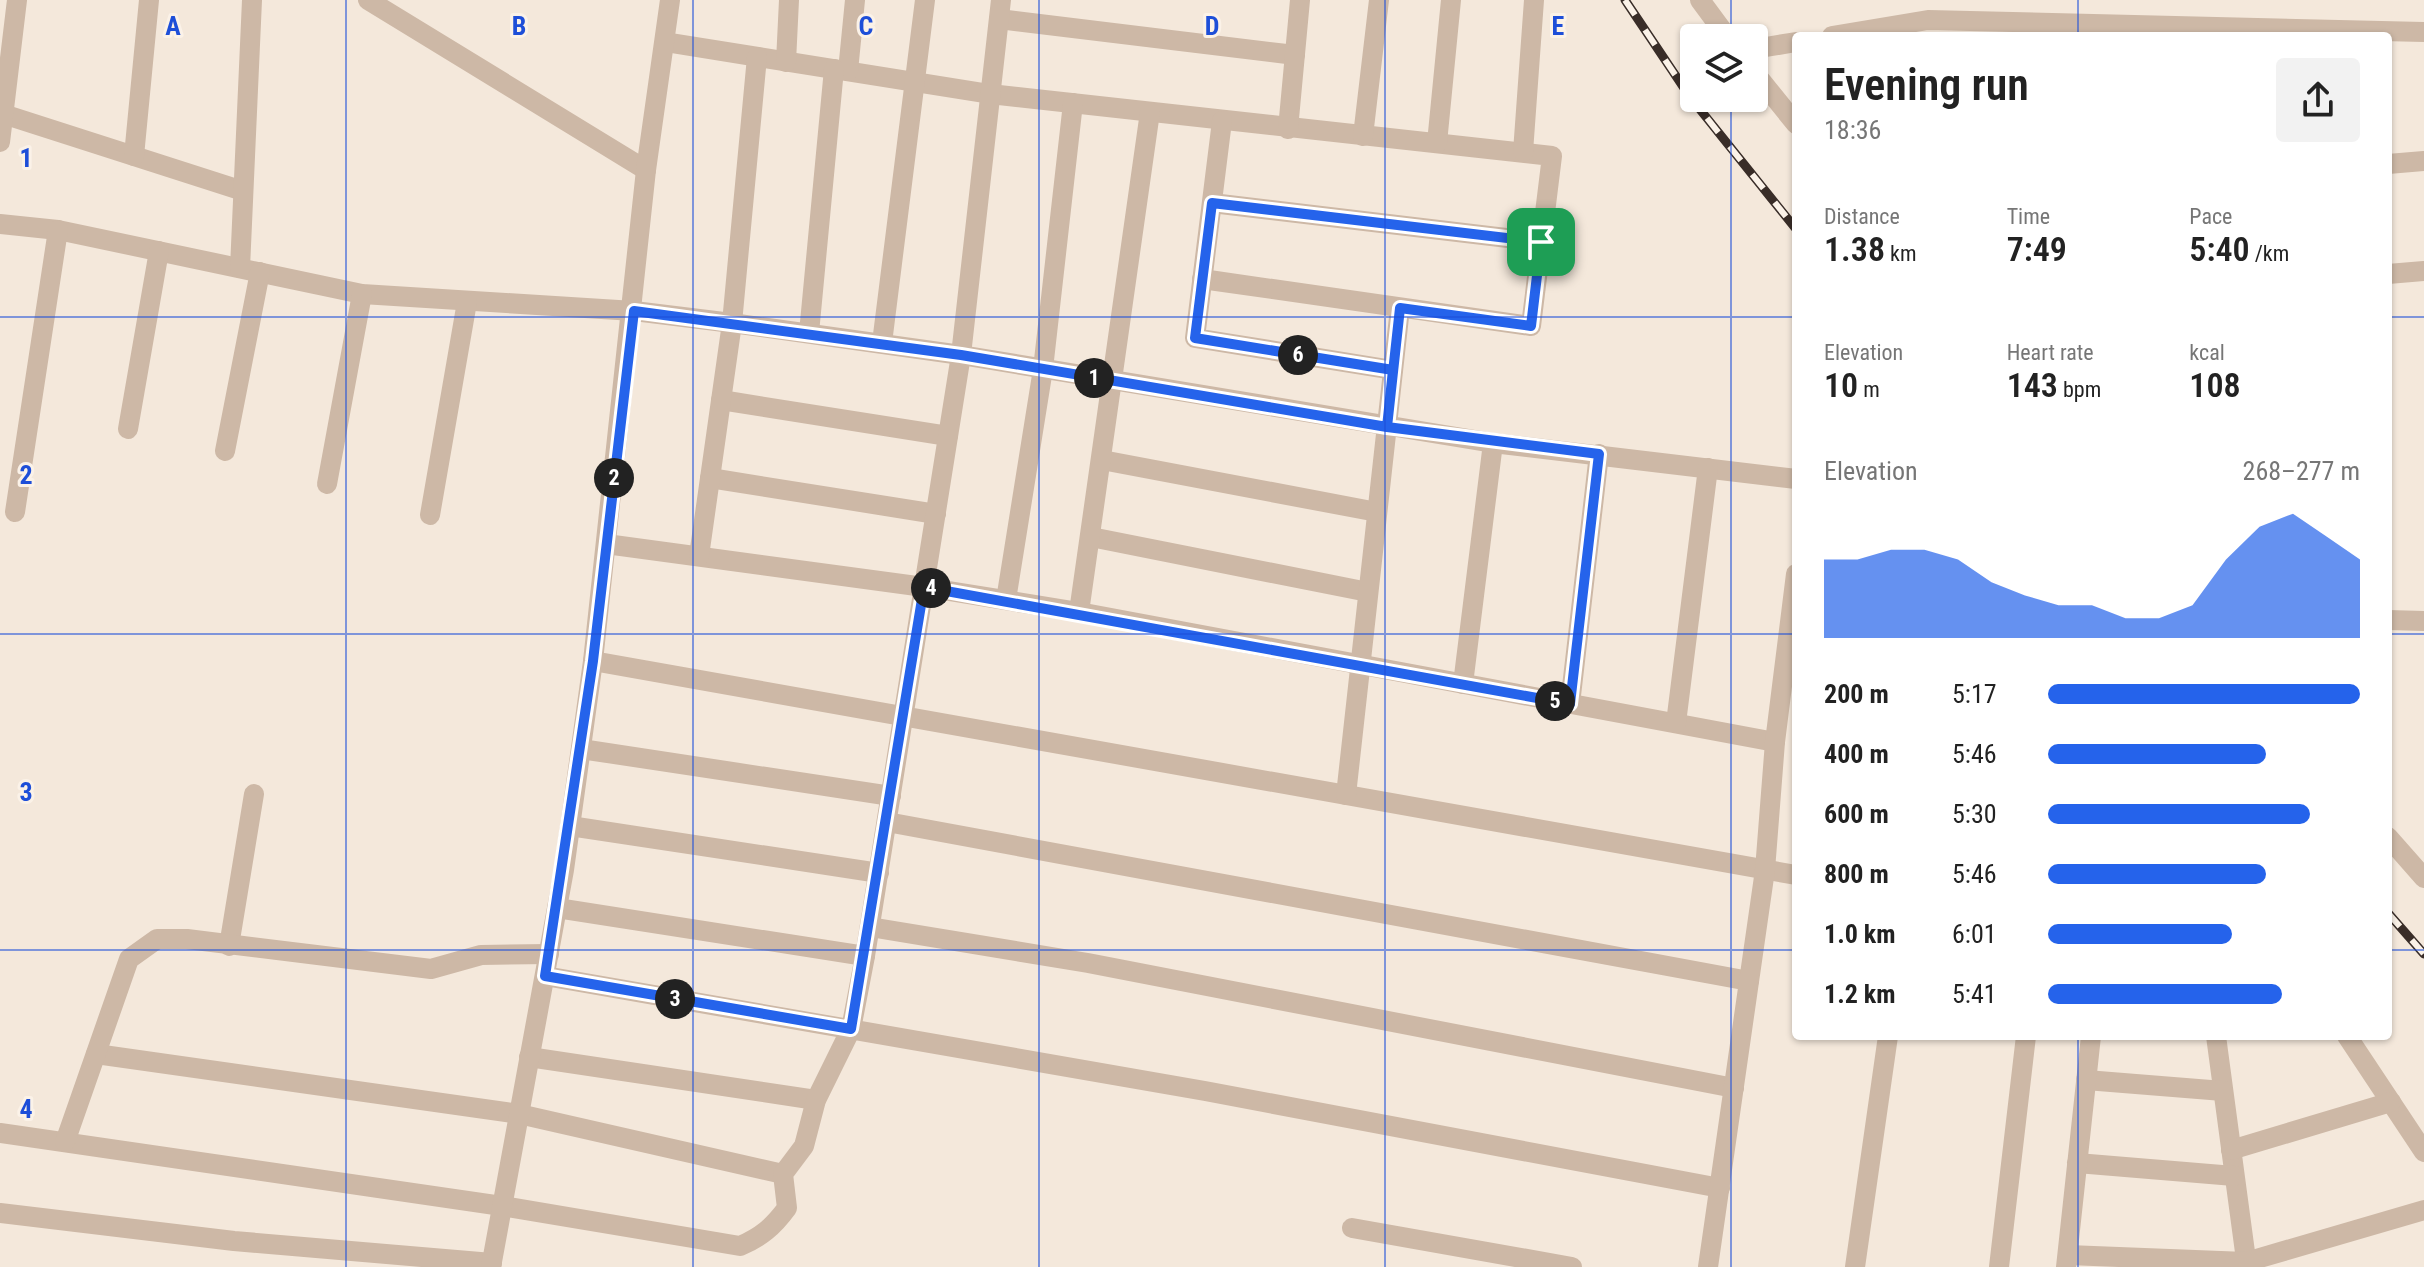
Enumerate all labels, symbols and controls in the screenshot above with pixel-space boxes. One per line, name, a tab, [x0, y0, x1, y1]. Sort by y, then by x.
text: A	[165, 11, 181, 41]
text: B	[512, 11, 526, 41]
text: C	[859, 11, 874, 41]
text: D	[1205, 11, 1219, 41]
text: E	[1552, 11, 1565, 41]
map controls	[1680, 24, 1768, 112]
button: layers	[1680, 24, 1768, 112]
button: share	[2276, 58, 2360, 142]
text: Evening run	[1824, 59, 2029, 111]
text: 18:36	[1824, 115, 1881, 145]
text: 1	[19, 143, 33, 173]
text: Distance	[1824, 204, 1900, 229]
text: Time	[2007, 204, 2050, 229]
text: Pace	[2189, 204, 2232, 229]
pin	[1507, 208, 1575, 276]
icon: arrive	[1519, 220, 1563, 264]
text: 1.38	[1824, 229, 1885, 269]
text: 7:49	[2007, 229, 2067, 269]
text: 5:40	[2189, 229, 2250, 269]
text: km	[1885, 241, 1917, 266]
text: /km	[2250, 241, 2289, 266]
pin: 6	[1278, 335, 1318, 375]
text: Elevation	[1824, 340, 1903, 365]
text: Heart rate	[2007, 340, 2094, 365]
text: kcal	[2189, 340, 2225, 365]
text: 6	[1292, 342, 1304, 367]
pin: 1	[1074, 358, 1114, 398]
text: 1	[1088, 365, 1100, 390]
text: 10	[1824, 365, 1858, 405]
text: 143	[2007, 365, 2058, 405]
text: 108	[2189, 365, 2241, 405]
text: m	[1858, 377, 1880, 402]
text: bpm	[2058, 377, 2101, 402]
text: Elevation	[1824, 456, 1918, 486]
text: 268–277 m	[2243, 456, 2360, 486]
pin: 2	[594, 458, 634, 498]
text: 2	[19, 460, 33, 490]
text: 2	[608, 465, 620, 490]
pin: 4	[911, 568, 951, 608]
text: 4	[925, 575, 937, 600]
text: 200 m	[1824, 679, 1889, 709]
text: 5:17	[1952, 679, 1997, 709]
pin: 5	[1535, 681, 1575, 721]
text: 5	[1549, 688, 1561, 713]
text: 400 m	[1824, 739, 1889, 769]
text: 5:46	[1952, 739, 1997, 769]
text: 3	[19, 777, 33, 807]
text: 600 m	[1824, 799, 1889, 829]
text: 5:30	[1952, 799, 1997, 829]
text: 800 m	[1824, 859, 1889, 889]
text: 5:46	[1952, 859, 1997, 889]
text: 1.0 km	[1824, 919, 1896, 949]
text: 6:01	[1952, 919, 1997, 949]
pin: 3	[655, 979, 695, 1019]
text: 1.2 km	[1824, 979, 1896, 1009]
text: 5:41	[1952, 979, 1997, 1009]
text: 3	[669, 986, 681, 1011]
text: 4	[19, 1094, 33, 1124]

